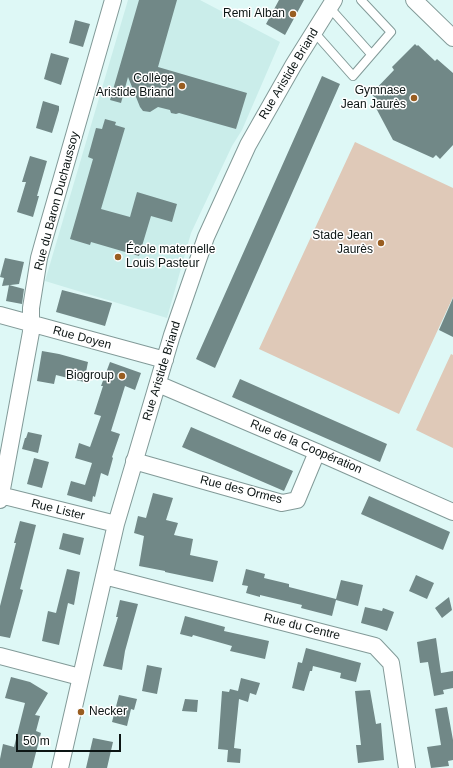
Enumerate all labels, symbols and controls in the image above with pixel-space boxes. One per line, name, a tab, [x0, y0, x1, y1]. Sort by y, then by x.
place label: Remi Alban	[223, 7, 285, 21]
marker: Remi Alban	[288, 9, 298, 19]
street label: Rue Aristide Briand	[256, 26, 322, 122]
place label: Collège Aristide Briand	[96, 72, 174, 100]
marker: Collège Aristide Briand	[177, 81, 187, 91]
place label: Gymnase Jean Jaurès	[341, 84, 406, 112]
marker: Gymnase Jean Jaurès	[409, 93, 419, 103]
street label: Rue du Baron Duchaussoy	[31, 130, 83, 272]
place label: Stade Jean Jaurès	[312, 229, 373, 257]
marker: Stade Jean Jaurès	[376, 238, 386, 248]
place label: École maternelle Louis Pasteur	[126, 243, 215, 271]
marker: École maternelle Louis Pasteur	[113, 252, 123, 262]
street label: Rue Aristide Briand	[140, 319, 184, 423]
street label: Rue Doyen	[51, 323, 113, 353]
place label: Biogroup	[66, 369, 114, 383]
marker: Biogroup	[117, 371, 127, 381]
street label: Rue de la Coopération	[248, 417, 364, 477]
street label: Rue des Ormes	[198, 473, 284, 507]
street label: Rue Lister	[30, 496, 86, 524]
street label: Rue du Centre	[262, 611, 342, 643]
place label: Necker	[89, 705, 127, 719]
marker: Necker	[76, 707, 86, 717]
scale bar	[18, 726, 123, 752]
text: 50 m	[23, 734, 50, 748]

